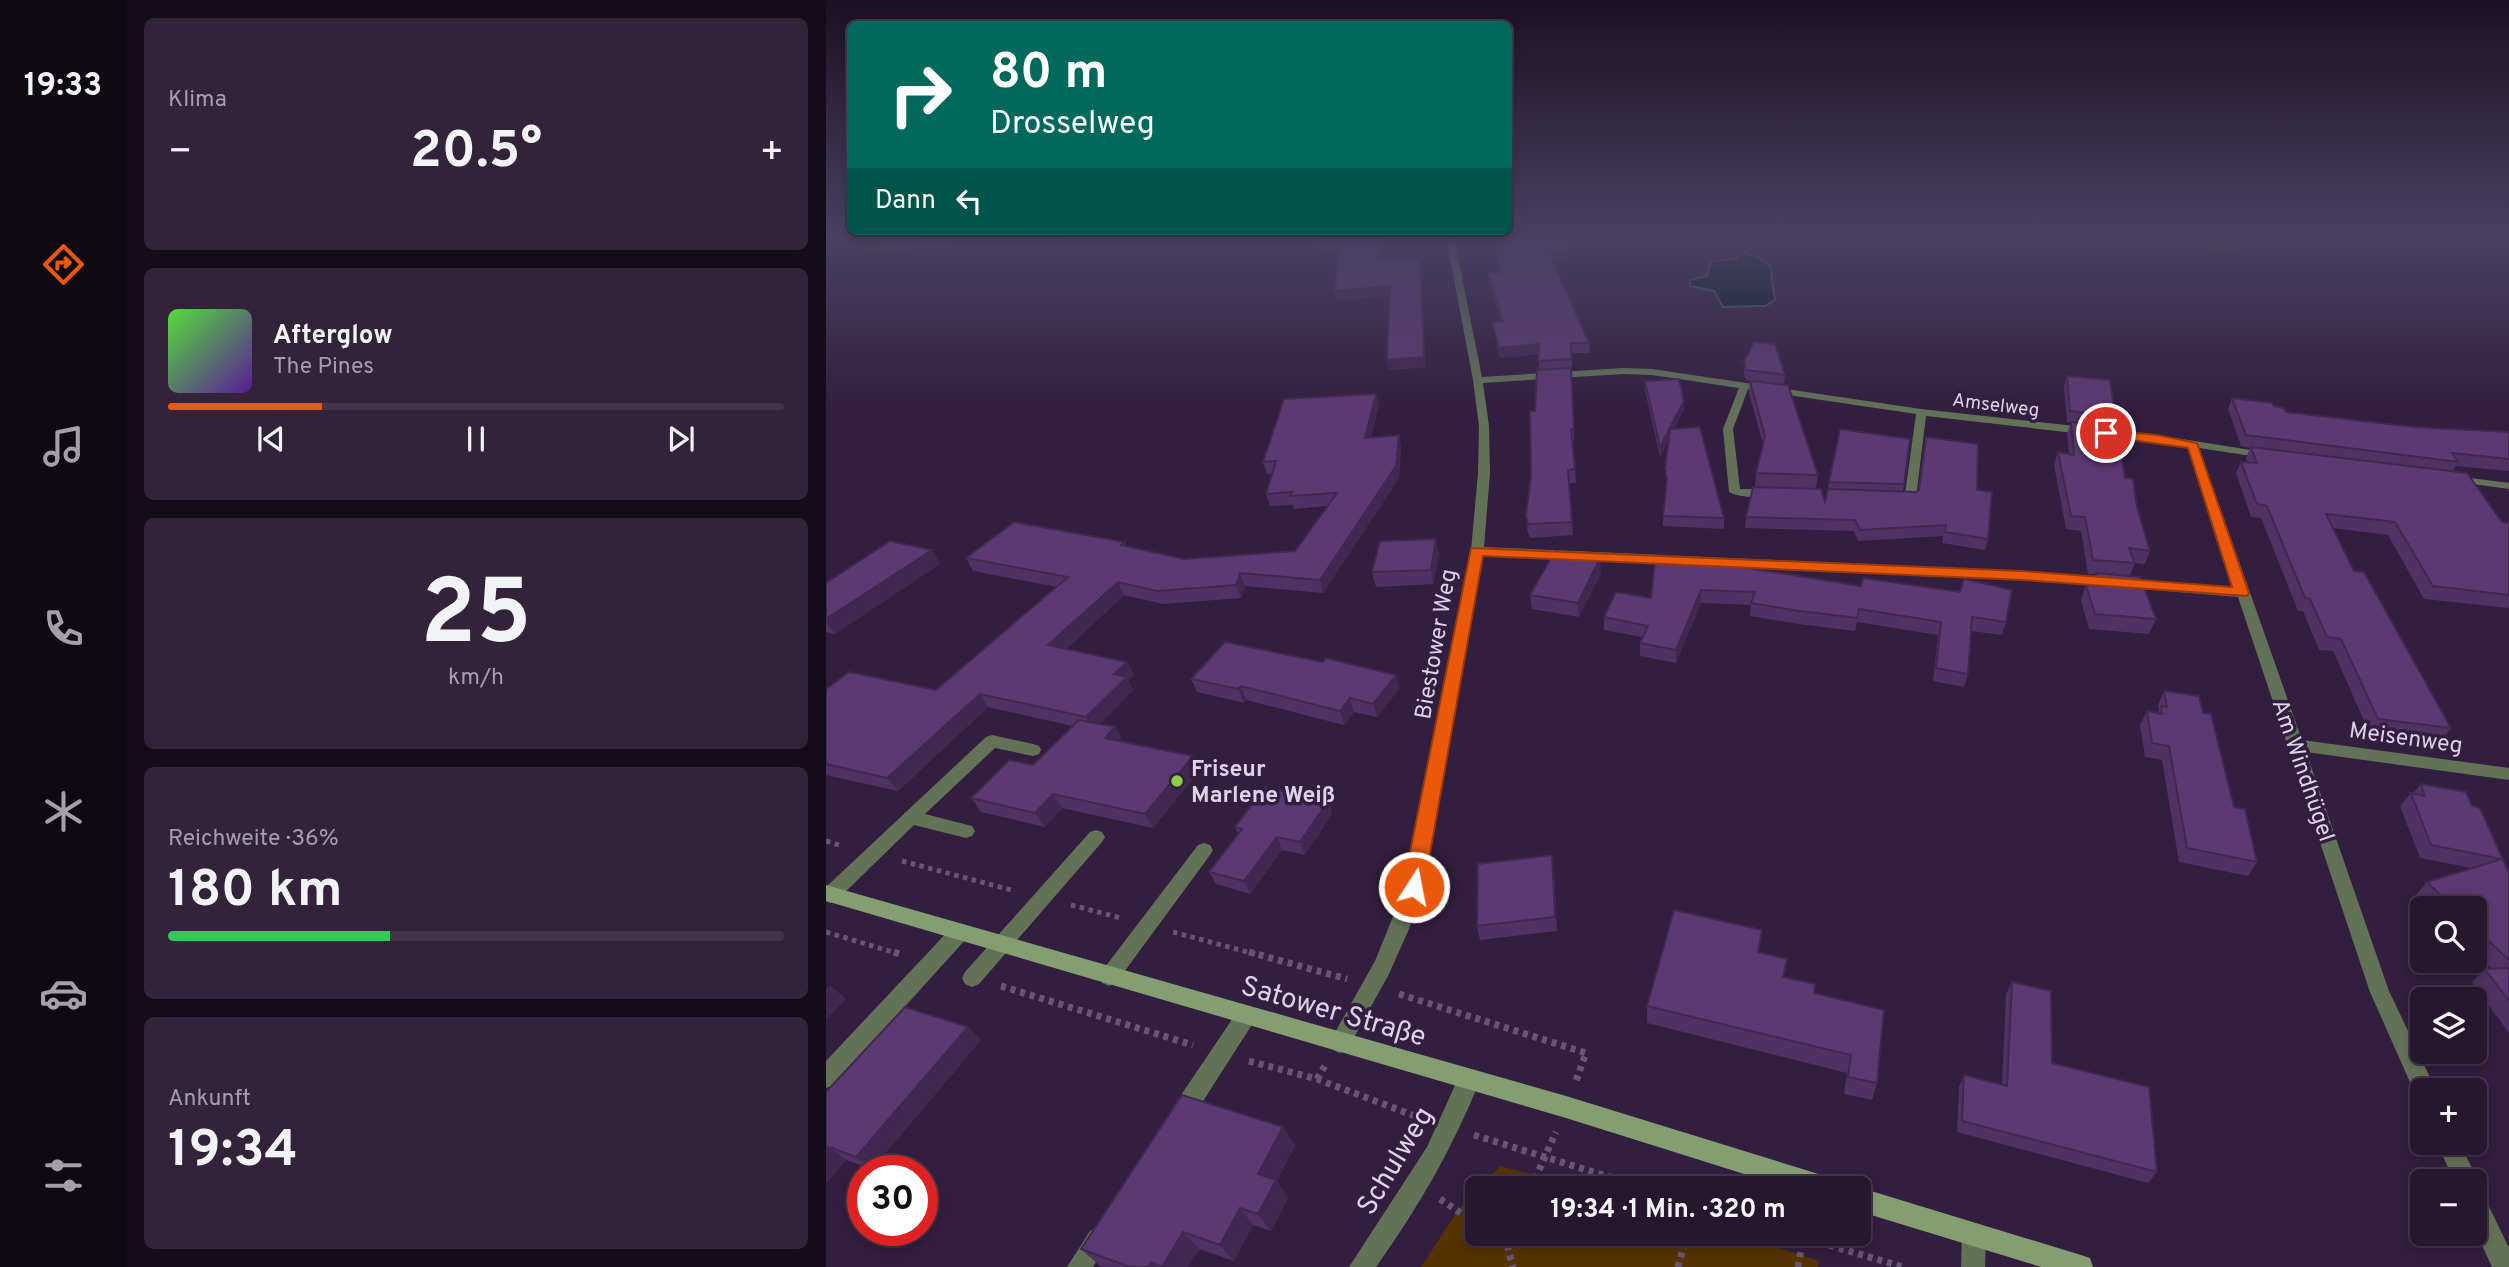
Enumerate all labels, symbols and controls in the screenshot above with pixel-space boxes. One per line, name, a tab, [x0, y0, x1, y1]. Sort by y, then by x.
text: 80 m	[990, 44, 1107, 106]
icon: right	[875, 49, 966, 140]
text: 19:33	[24, 67, 102, 107]
text: Klima	[168, 86, 227, 115]
text: Drosselweg	[990, 105, 1155, 145]
text: 20.5°	[410, 120, 542, 186]
text: −	[168, 129, 193, 178]
text: +	[759, 129, 784, 178]
icon: left	[950, 182, 988, 220]
text: Dann	[875, 185, 936, 218]
icon: directions	[39, 240, 88, 289]
text: Afterglow	[273, 320, 393, 353]
text: The Pines	[273, 353, 374, 382]
street label: Amselweg	[1951, 389, 2041, 423]
pin	[2076, 403, 2136, 463]
icon: arrive	[2087, 414, 2125, 452]
icon: previous	[252, 420, 290, 458]
icon: pause	[457, 420, 495, 458]
icon: next	[662, 420, 700, 458]
icon: music	[39, 422, 88, 471]
text: 25	[420, 561, 532, 676]
street label: Biestower Weg	[1410, 567, 1465, 722]
icon: phone	[39, 604, 88, 653]
text: km/h	[448, 664, 504, 693]
street label: Am Windhügel	[2264, 696, 2340, 846]
street label: Meisenweg	[2347, 717, 2464, 762]
place label: Friseur Marlene Weiß	[1191, 756, 1335, 811]
marker: Friseur Marlene Weiß	[1169, 773, 1185, 789]
icon: climate	[39, 787, 88, 836]
text: Reichweite · 36%	[168, 825, 339, 854]
position arrow	[1377, 850, 1451, 924]
text: 180 km	[168, 859, 343, 925]
map controls	[2410, 896, 2487, 1246]
button: search	[2410, 896, 2487, 973]
icon: car	[39, 969, 88, 1018]
street label: Satower Straße	[1236, 969, 1430, 1056]
button: layers	[2410, 987, 2487, 1064]
button: +	[2410, 1078, 2487, 1155]
text: Ankunft	[168, 1085, 251, 1114]
street label: Schulweg	[1350, 1101, 1443, 1222]
text: 19:34	[168, 1119, 298, 1185]
icon: filters	[39, 1151, 88, 1200]
speed limit sign: 30	[847, 1155, 938, 1246]
button: −	[2410, 1169, 2487, 1246]
text: 19:34 · 1 Min. · 320 m	[1550, 1194, 1786, 1227]

